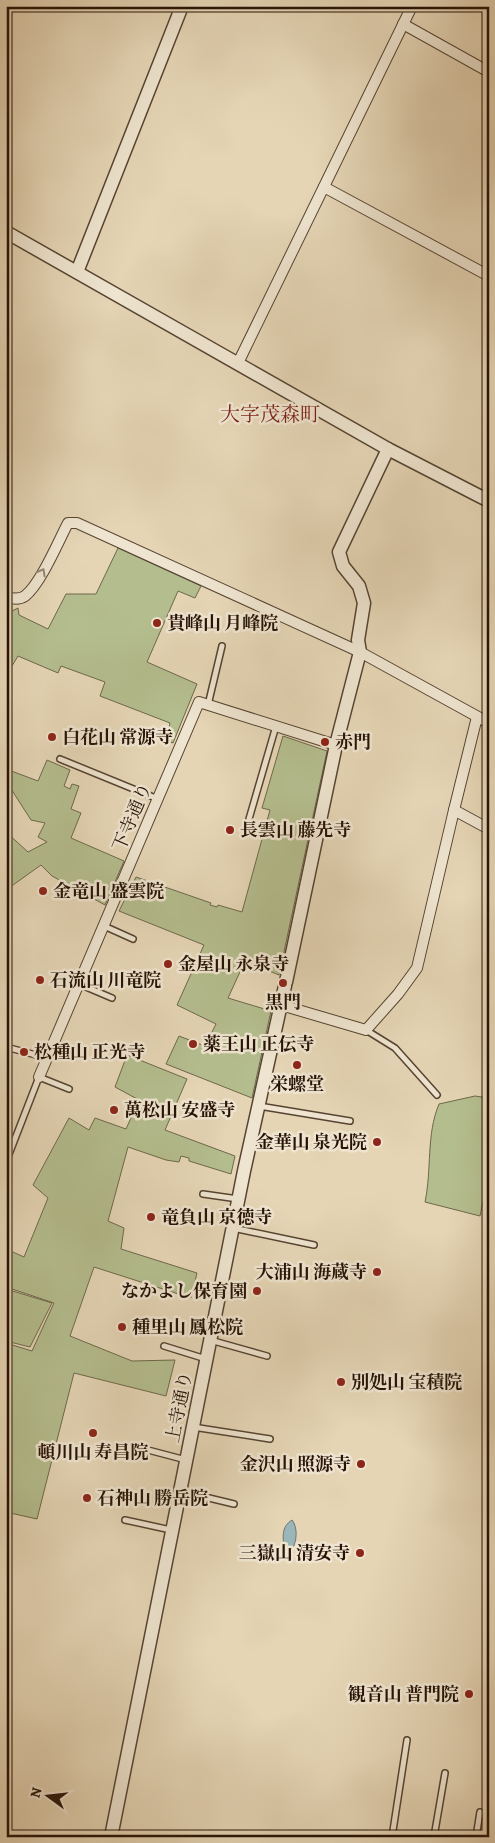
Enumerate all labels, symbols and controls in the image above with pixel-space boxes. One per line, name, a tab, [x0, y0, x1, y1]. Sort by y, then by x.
district label: 大字茂森町	[220, 401, 320, 428]
one-way arrow	[35, 569, 45, 578]
place label: 貴峰山 月峰院	[167, 611, 278, 635]
marker: 貴峰山 月峰院	[151, 617, 163, 629]
place label: 白花山 常源寺	[62, 725, 173, 749]
place label: 赤門	[335, 730, 371, 754]
marker: 白花山 常源寺	[46, 731, 58, 743]
marker: 赤門	[319, 736, 331, 748]
street label: 下寺通り	[107, 779, 157, 855]
place label: 長雲山 藤先寺	[240, 818, 351, 842]
marker: 長雲山 藤先寺	[224, 824, 236, 836]
place label: 金竜山 盛雲院	[53, 879, 164, 903]
marker: 金竜山 盛雲院	[37, 885, 49, 897]
place label: 金屋山 永泉寺	[178, 952, 289, 976]
marker: 金屋山 永泉寺	[162, 958, 174, 970]
place label: 石流山 川竜院	[50, 968, 161, 992]
marker: 石流山 川竜院	[34, 974, 46, 986]
marker: 黒門	[277, 977, 289, 989]
place label: 黒門	[265, 990, 301, 1014]
place label: 薬王山 正伝寺	[203, 1032, 314, 1056]
marker: 薬王山 正伝寺	[187, 1038, 199, 1050]
place label: 松種山 正光寺	[34, 1040, 145, 1064]
marker: 松種山 正光寺	[18, 1046, 30, 1058]
marker: 栄螺堂	[291, 1059, 303, 1071]
place label: 栄螺堂	[270, 1072, 324, 1096]
place label: 萬松山 安盛寺	[124, 1098, 235, 1122]
marker: 萬松山 安盛寺	[108, 1104, 120, 1116]
place label: 金華山 泉光院	[256, 1130, 367, 1154]
marker: 金華山 泉光院	[371, 1136, 383, 1148]
place label: 竜負山 京徳寺	[161, 1205, 272, 1229]
marker: 竜負山 京徳寺	[145, 1211, 157, 1223]
place label: 大浦山 海蔵寺	[256, 1260, 367, 1284]
marker: 大浦山 海蔵寺	[371, 1266, 383, 1278]
place label: なかよし保育園	[121, 1279, 247, 1303]
marker: なかよし保育園	[251, 1285, 263, 1297]
place label: 種里山 鳳松院	[132, 1315, 243, 1339]
marker: 種里山 鳳松院	[116, 1321, 128, 1333]
street label: 上寺通り	[160, 1369, 198, 1445]
place label: 別処山 宝積院	[351, 1370, 462, 1394]
marker: 別処山 宝積院	[335, 1376, 347, 1388]
marker: 頓川山 寿昌院	[87, 1427, 99, 1439]
place label: 頓川山 寿昌院	[37, 1440, 149, 1464]
place label: 金沢山 照源寺	[240, 1452, 351, 1476]
marker: 金沢山 照源寺	[355, 1458, 367, 1470]
place label: 石神山 勝岳院	[97, 1486, 208, 1510]
marker: 石神山 勝岳院	[81, 1492, 93, 1504]
place label: 三嶽山 清安寺	[239, 1541, 350, 1565]
marker: 三嶽山 清安寺	[354, 1547, 366, 1559]
place label: 観音山 普門院	[348, 1682, 459, 1706]
marker: 観音山 普門院	[463, 1688, 475, 1700]
north arrow	[22, 1770, 72, 1820]
text: N	[25, 1785, 46, 1800]

